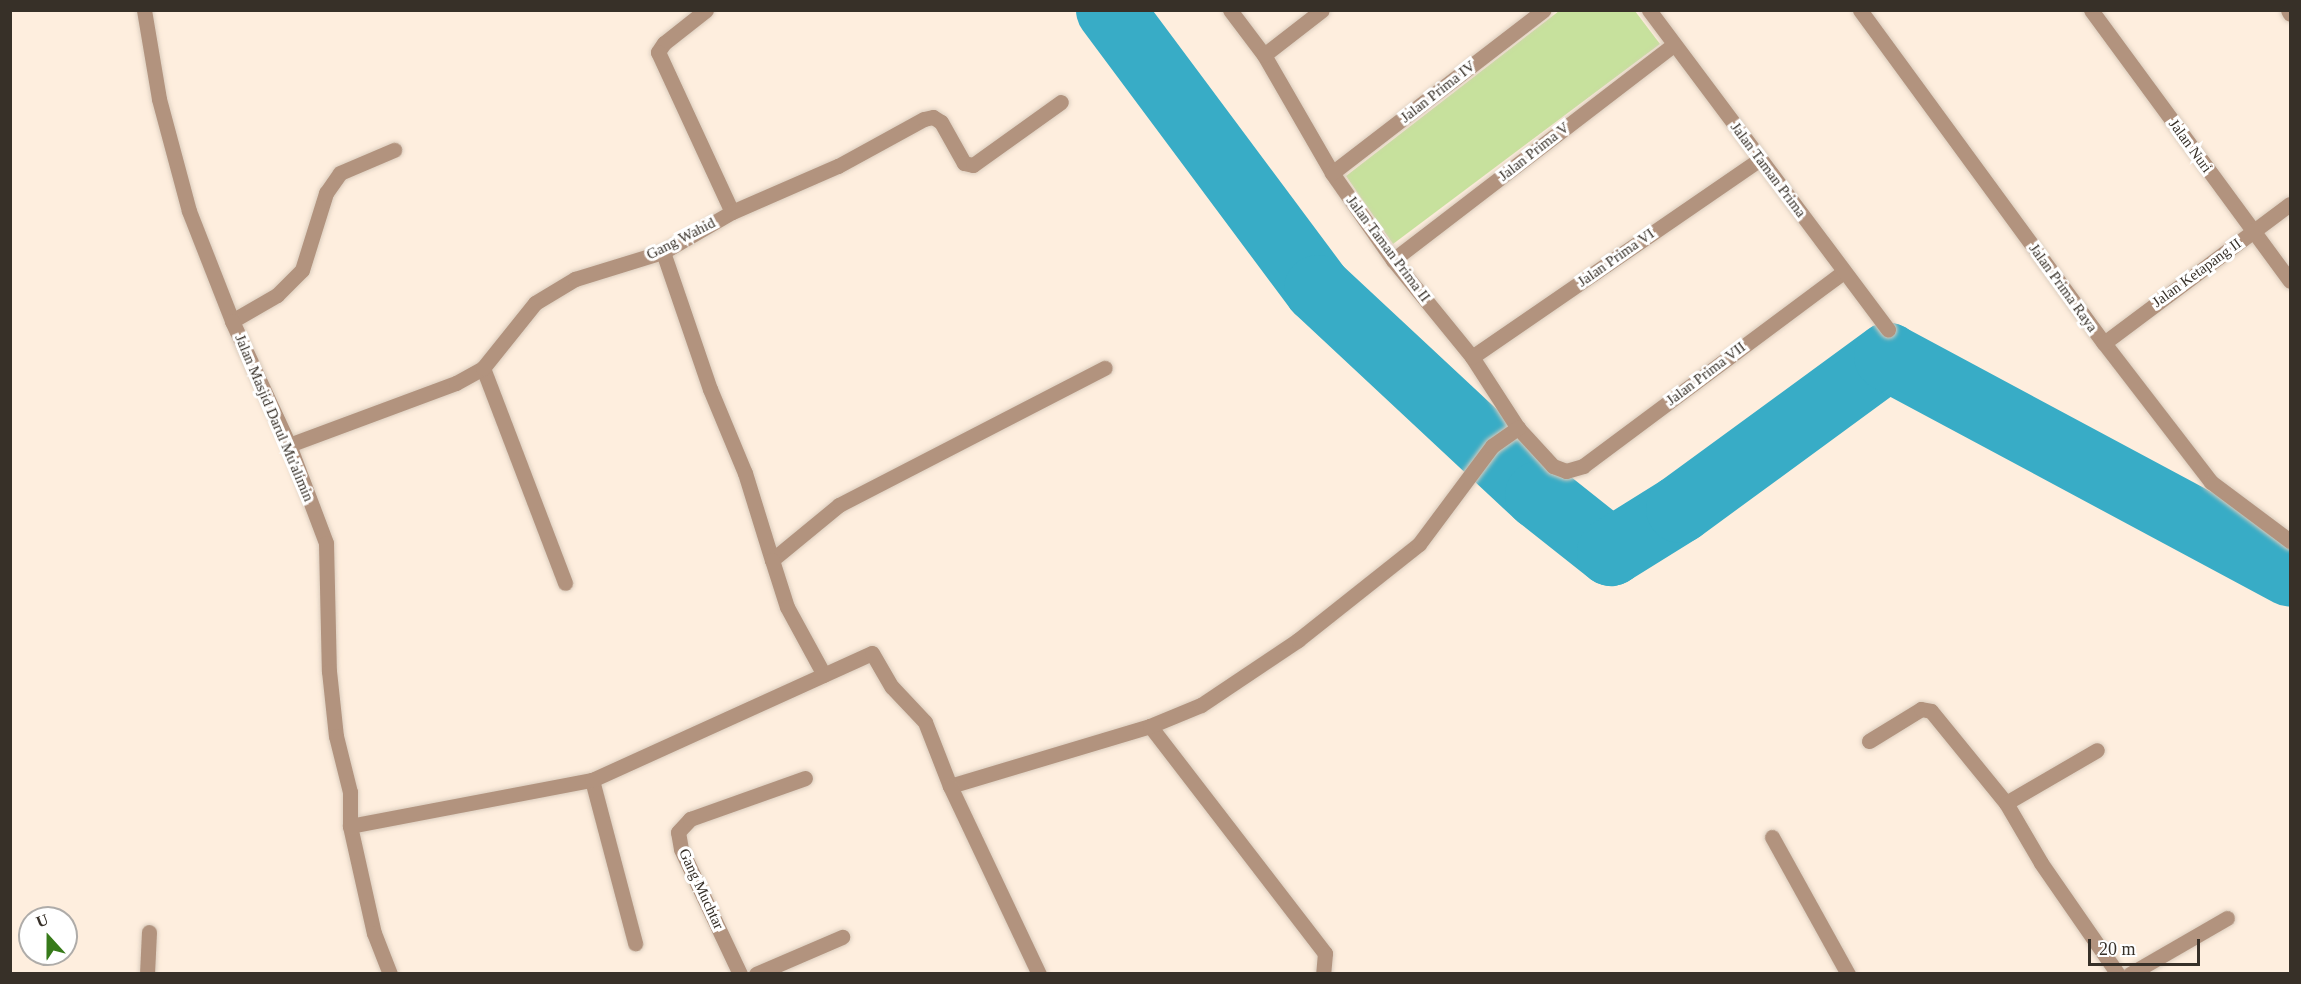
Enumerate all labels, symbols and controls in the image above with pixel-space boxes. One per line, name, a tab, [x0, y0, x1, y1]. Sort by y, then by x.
street label: Jalan Prima IV	[1397, 57, 1479, 127]
street label: Jalan Nuri	[2164, 116, 2216, 176]
street label: Jalan Prima V	[1495, 119, 1573, 185]
street label: Jalan Taman Prima	[1726, 119, 1810, 221]
street label: Jalan Taman Prima II	[1342, 192, 1434, 306]
street label: Gang Wahid	[643, 214, 719, 264]
street label: Jalan Prima VI	[1574, 225, 1658, 291]
street label: Jalan Ketapang II	[2149, 235, 2245, 311]
street label: Jalan Prima Raya	[2025, 240, 2101, 336]
street label: Jalan Masjid Darul Mu'alimin	[231, 332, 317, 504]
street label: Jalan Prima VII	[1663, 338, 1749, 410]
street label: Gang Muchtar	[674, 846, 728, 932]
north arrow	[18, 906, 78, 966]
text: U	[34, 911, 51, 931]
scale bar	[2091, 927, 2204, 965]
text: 20 m	[2099, 939, 2136, 959]

